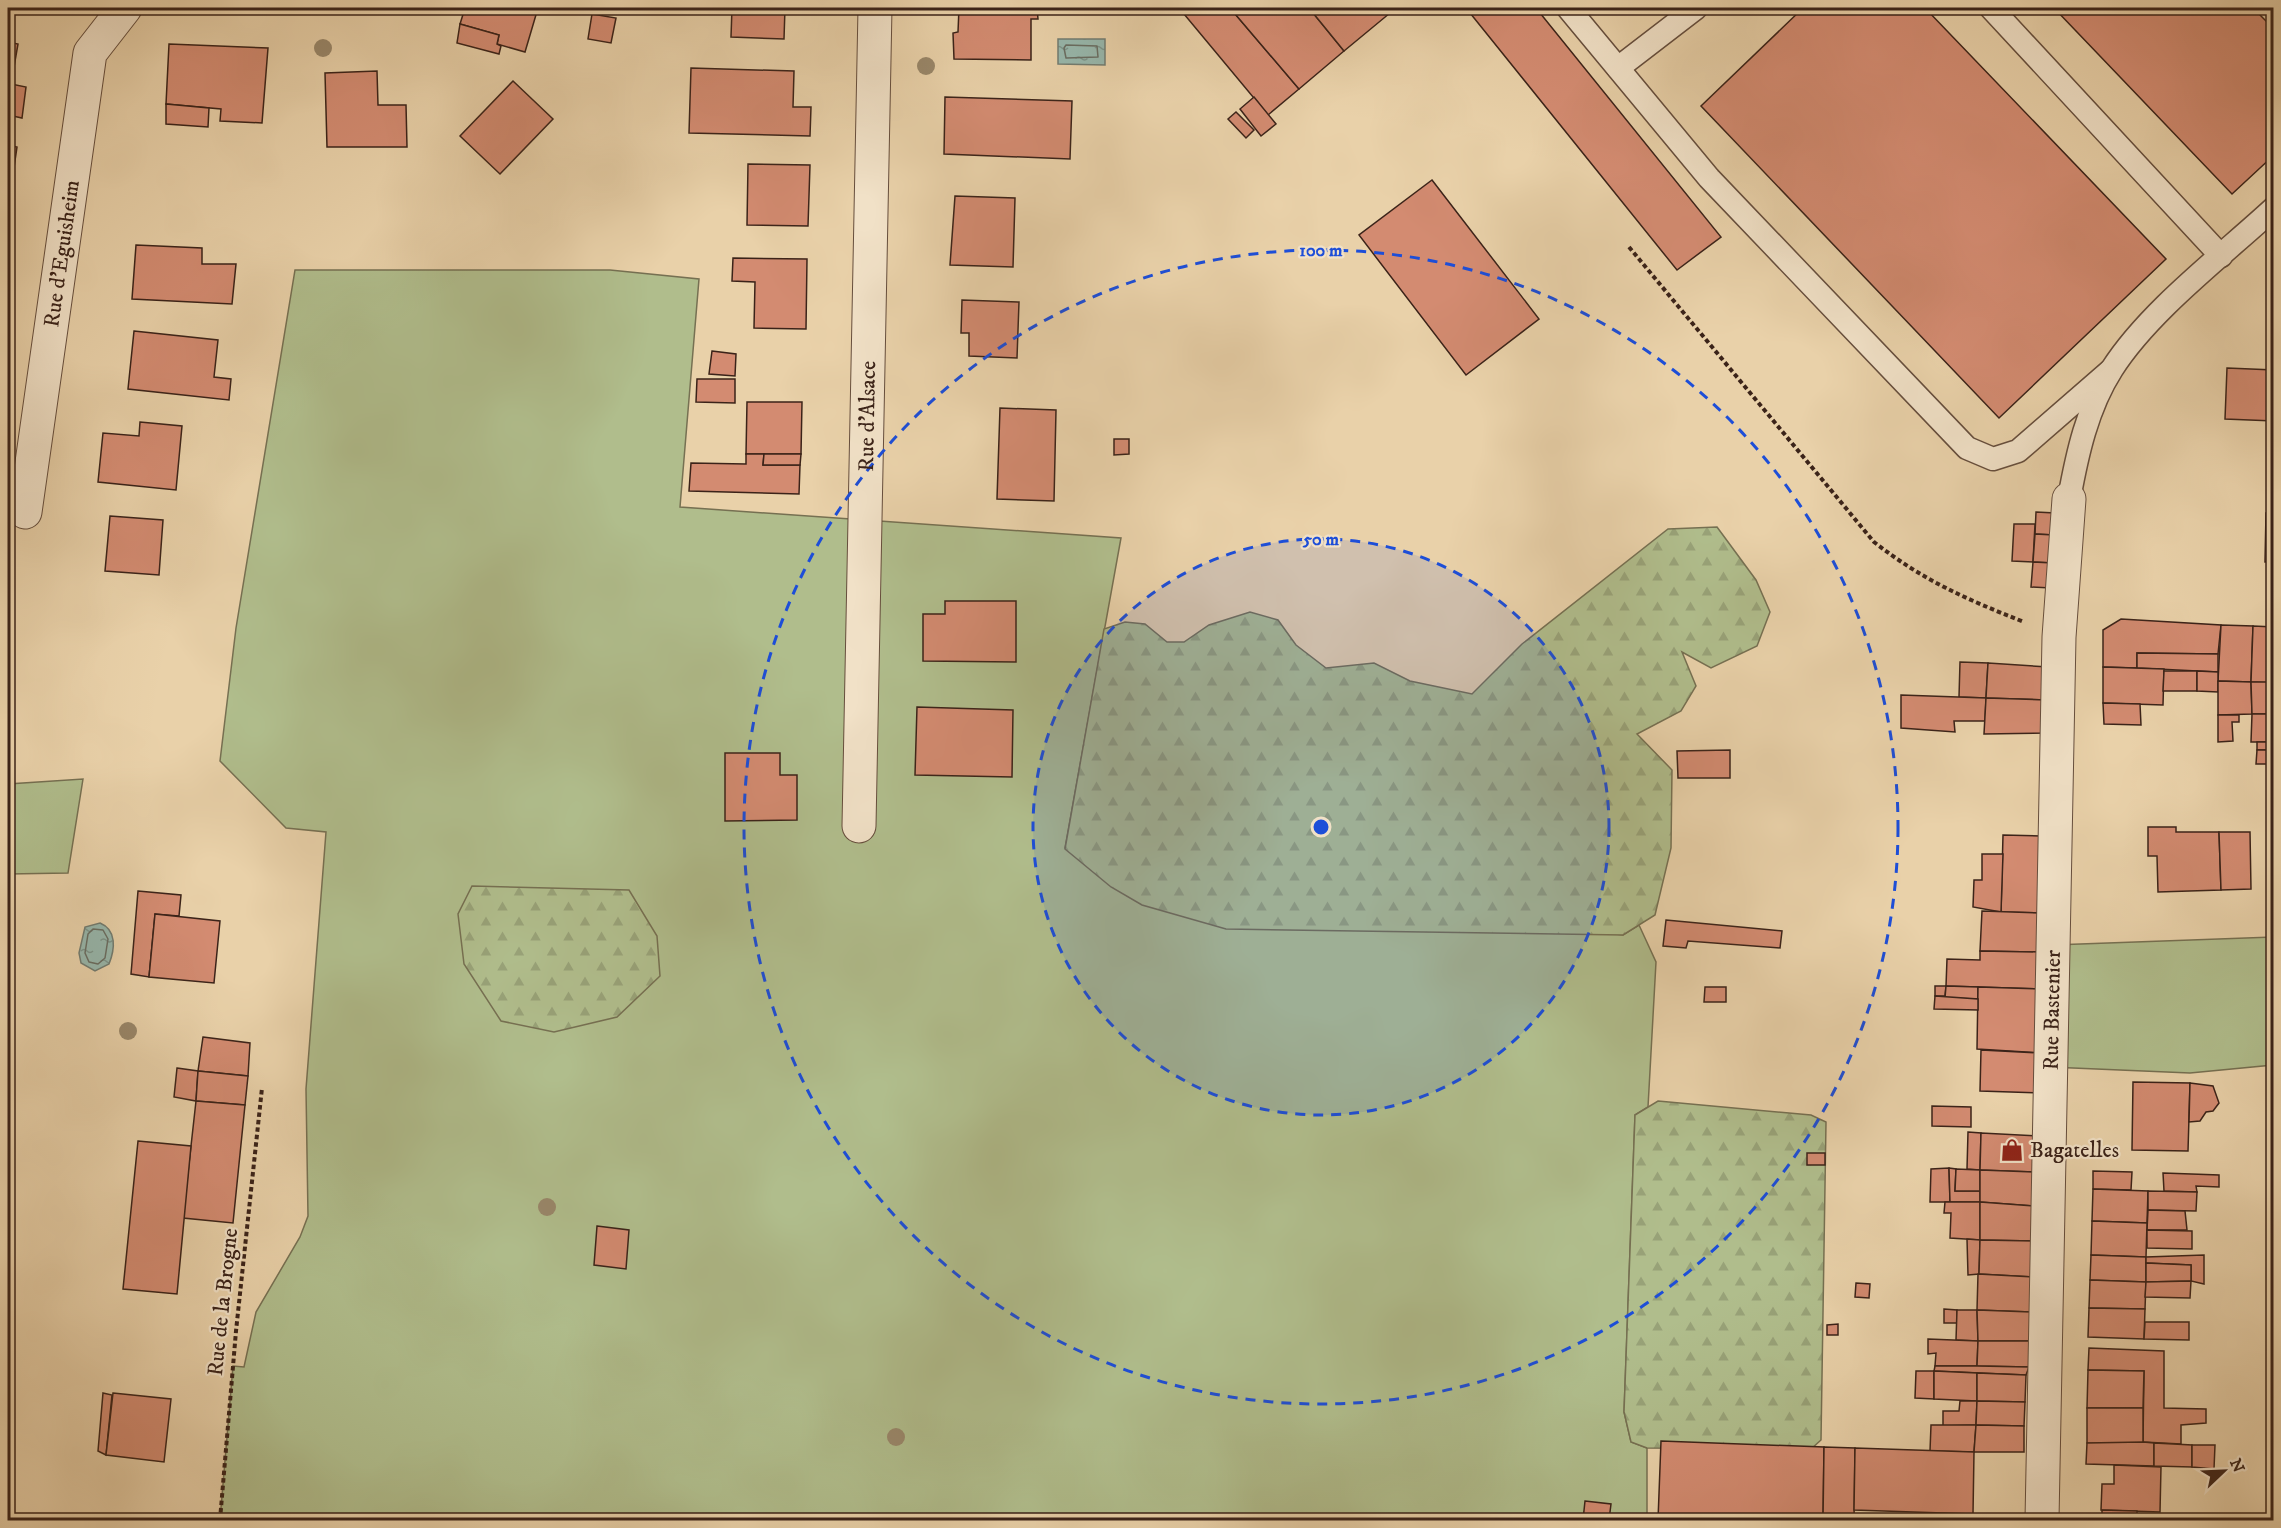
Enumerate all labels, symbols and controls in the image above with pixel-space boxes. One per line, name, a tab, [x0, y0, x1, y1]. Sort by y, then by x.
street label: Rue d'Eguisheim	[38, 178, 85, 329]
text: 100 m	[1299, 240, 1343, 262]
street label: Rue d'Alsace	[852, 360, 882, 472]
text: 50 m	[1302, 529, 1339, 551]
centre of rings	[1311, 817, 1331, 837]
street label: Rue Bastenier	[2037, 949, 2066, 1071]
shop icon: Bagatelles	[1999, 1137, 2025, 1163]
place label: Bagatelles	[2030, 1137, 2119, 1164]
street label: Rue de la Brogne	[202, 1227, 244, 1377]
north arrow	[2194, 1441, 2254, 1501]
text: N	[2225, 1456, 2249, 1475]

